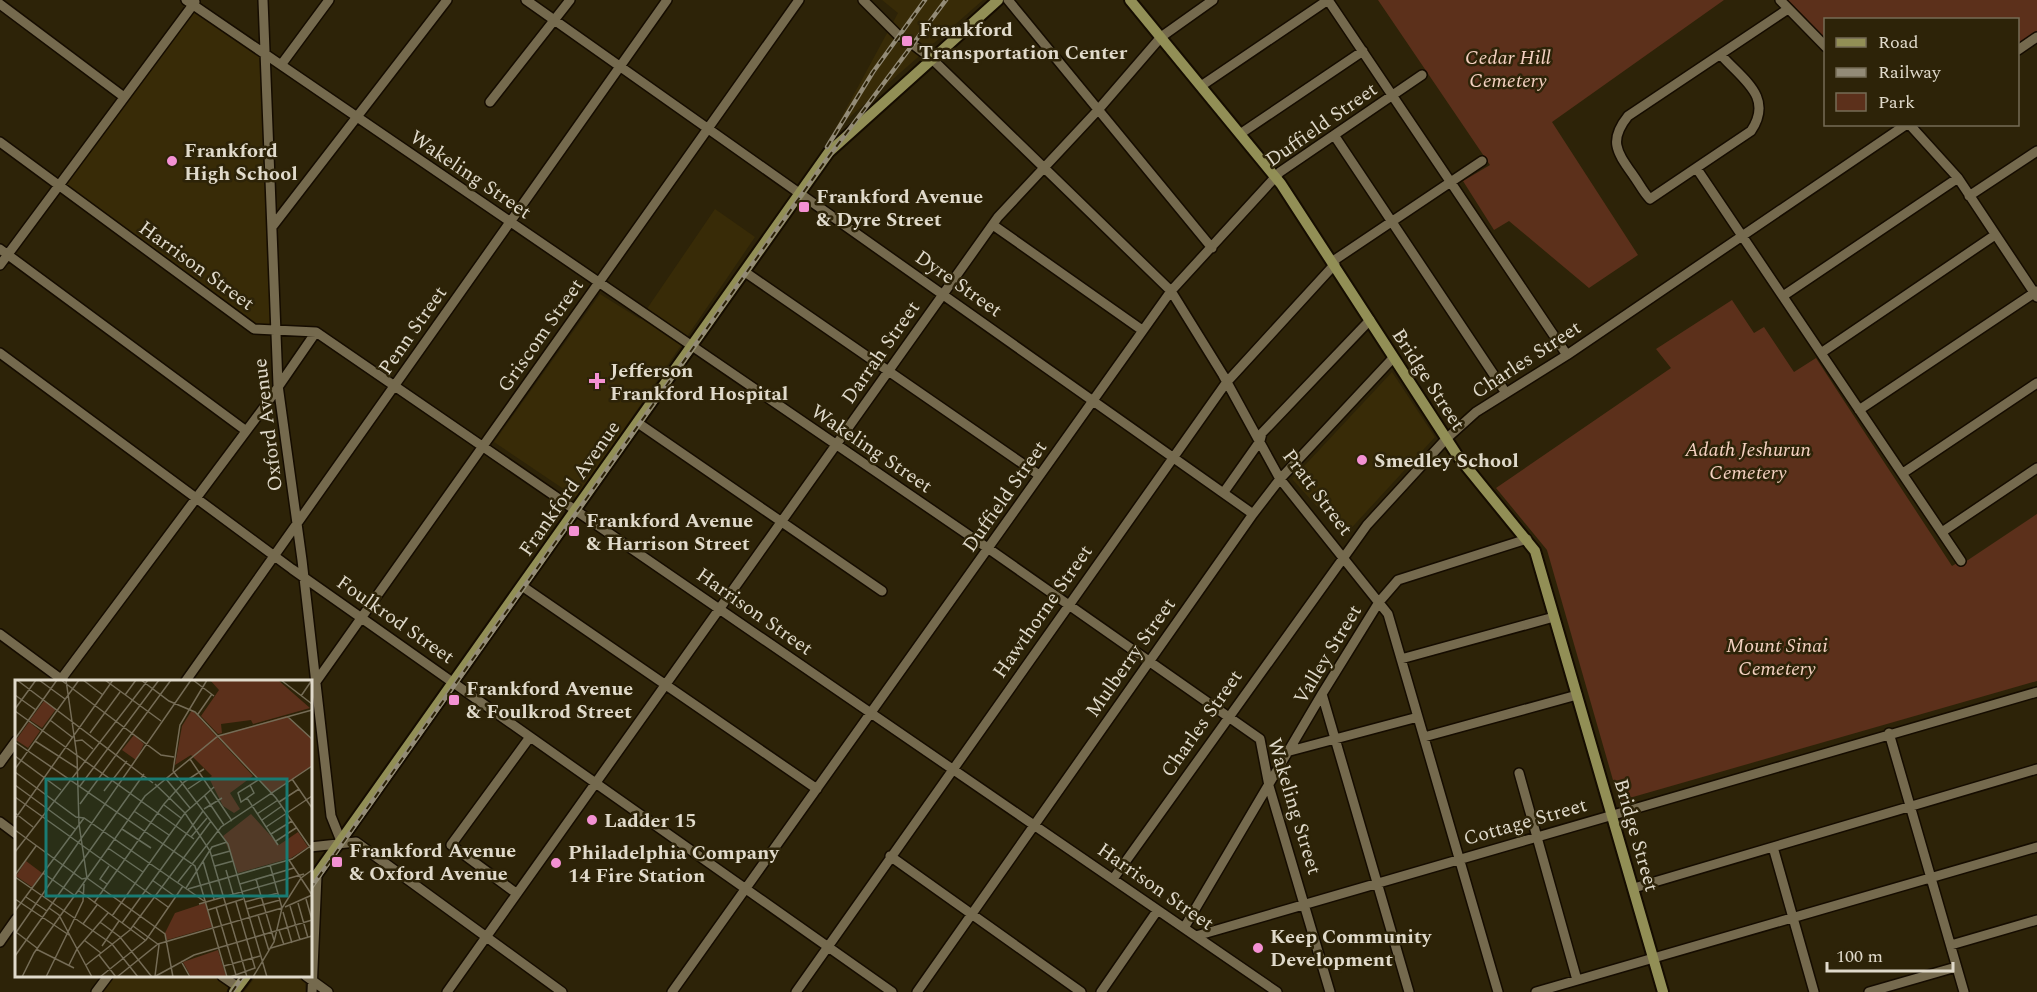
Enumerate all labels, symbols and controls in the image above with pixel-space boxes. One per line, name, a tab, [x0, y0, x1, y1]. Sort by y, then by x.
place label: Frankford Transportation Center	[919, 15, 1128, 68]
legend	[1824, 18, 2019, 126]
text: Road	[1878, 29, 1919, 56]
marker: Frankford Transportation Center	[900, 34, 914, 48]
park label: Cedar Hill Cemetery	[1465, 43, 1551, 96]
text: Railway	[1878, 59, 1942, 86]
street label: Duffield Street	[1259, 75, 1384, 175]
text: Park	[1878, 89, 1915, 116]
street label: Wakeling Street	[403, 123, 537, 227]
place label: Frankford High School	[184, 136, 298, 189]
marker: Frankford High School	[165, 154, 179, 168]
place label: Frankford Avenue & Dyre Street	[816, 182, 983, 235]
marker: Frankford Avenue & Dyre Street	[797, 200, 811, 214]
street label: Harrison Street	[132, 214, 261, 318]
street label: Dyre Street	[909, 243, 1008, 325]
street label: Griscom Street	[490, 272, 591, 399]
street label: Penn Street	[371, 280, 455, 381]
street label: Darrah Street	[834, 295, 928, 410]
street label: Charles Street	[1466, 313, 1587, 407]
street label: Bridge Street	[1384, 323, 1472, 437]
place label: Jefferson Frankford Hospital	[610, 356, 788, 409]
street label: Oxford Avenue	[245, 357, 291, 493]
marker: Jefferson Frankford Hospital	[588, 372, 606, 390]
street label: Wakeling Street	[804, 397, 938, 501]
street label: Frankford Avenue	[512, 414, 628, 563]
street label: Duffield Street	[955, 434, 1055, 559]
park label: Adath Jeshurun Cemetery	[1684, 435, 1811, 488]
street label: Pratt Street	[1274, 443, 1360, 542]
place label: Smedley School	[1374, 446, 1519, 476]
marker: Smedley School	[1355, 453, 1369, 467]
place label: Frankford Avenue & Harrison Street	[586, 506, 753, 559]
marker: Frankford Avenue & Harrison Street	[567, 524, 581, 538]
street label: Hawthorne Street	[985, 539, 1100, 685]
street label: Harrison Street	[690, 560, 819, 663]
street label: Foulkrod Street	[330, 568, 461, 672]
street label: Mulberry Street	[1078, 592, 1183, 724]
street label: Valley Street	[1286, 599, 1370, 710]
park label: Mount Sinai Cemetery	[1726, 631, 1828, 684]
street label: Charles Street	[1154, 664, 1250, 784]
place label: Frankford Avenue & Foulkrod Street	[466, 674, 633, 727]
inset map	[15, 680, 312, 977]
marker: Frankford Avenue & Foulkrod Street	[447, 693, 461, 707]
street label: Wakeling Street	[1259, 734, 1329, 878]
street label: Bridge Street	[1606, 775, 1667, 895]
street label: Cottage Street	[1460, 790, 1590, 854]
place label: Ladder 15	[604, 806, 696, 836]
marker: Ladder 15	[585, 813, 599, 827]
street label: Harrison Street	[1091, 835, 1220, 938]
place label: Frankford Avenue & Oxford Avenue	[349, 836, 516, 889]
place label: Philadelphia Company 14 Fire Station	[568, 838, 780, 891]
marker: Frankford Avenue & Oxford Avenue	[330, 855, 344, 869]
marker: Philadelphia Company 14 Fire Station	[549, 856, 563, 870]
place label: Keep Community Development	[1270, 922, 1433, 975]
scale bar	[1827, 935, 1953, 973]
marker: Keep Community Development	[1251, 941, 1265, 955]
text: 100 m	[1836, 943, 1883, 970]

